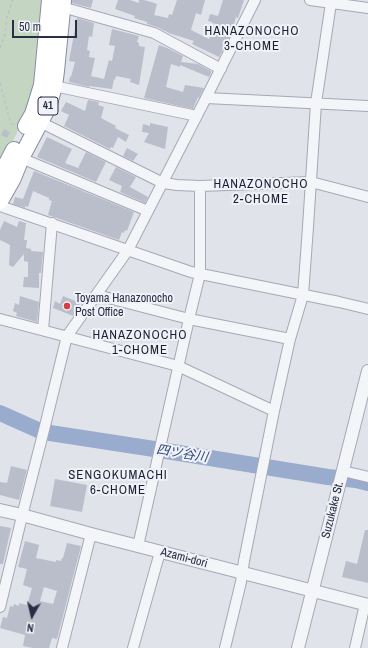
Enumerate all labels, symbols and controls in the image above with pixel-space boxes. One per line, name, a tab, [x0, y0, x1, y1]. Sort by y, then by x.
scale bar	[14, 12, 79, 38]
text: 50 m	[19, 19, 41, 35]
district label: HANAZONOCHO 3-CHOME	[204, 24, 300, 55]
road number: 41	[38, 97, 58, 115]
district label: HANAZONOCHO 2-CHOME	[213, 177, 309, 208]
place label: Toyama Hanazonocho Post Office	[75, 292, 173, 320]
marker: Toyama Hanazonocho Post Office	[62, 301, 72, 311]
district label: HANAZONOCHO 1-CHOME	[92, 328, 188, 359]
water label: 四ツ谷川	[155, 442, 209, 466]
district label: SENGOKUMACHI 6-CHOME	[68, 468, 168, 499]
street label: Suzukake St.	[319, 480, 347, 540]
street label: Azami-dori	[159, 545, 209, 571]
north arrow	[12, 596, 52, 636]
text: N	[26, 620, 35, 635]

